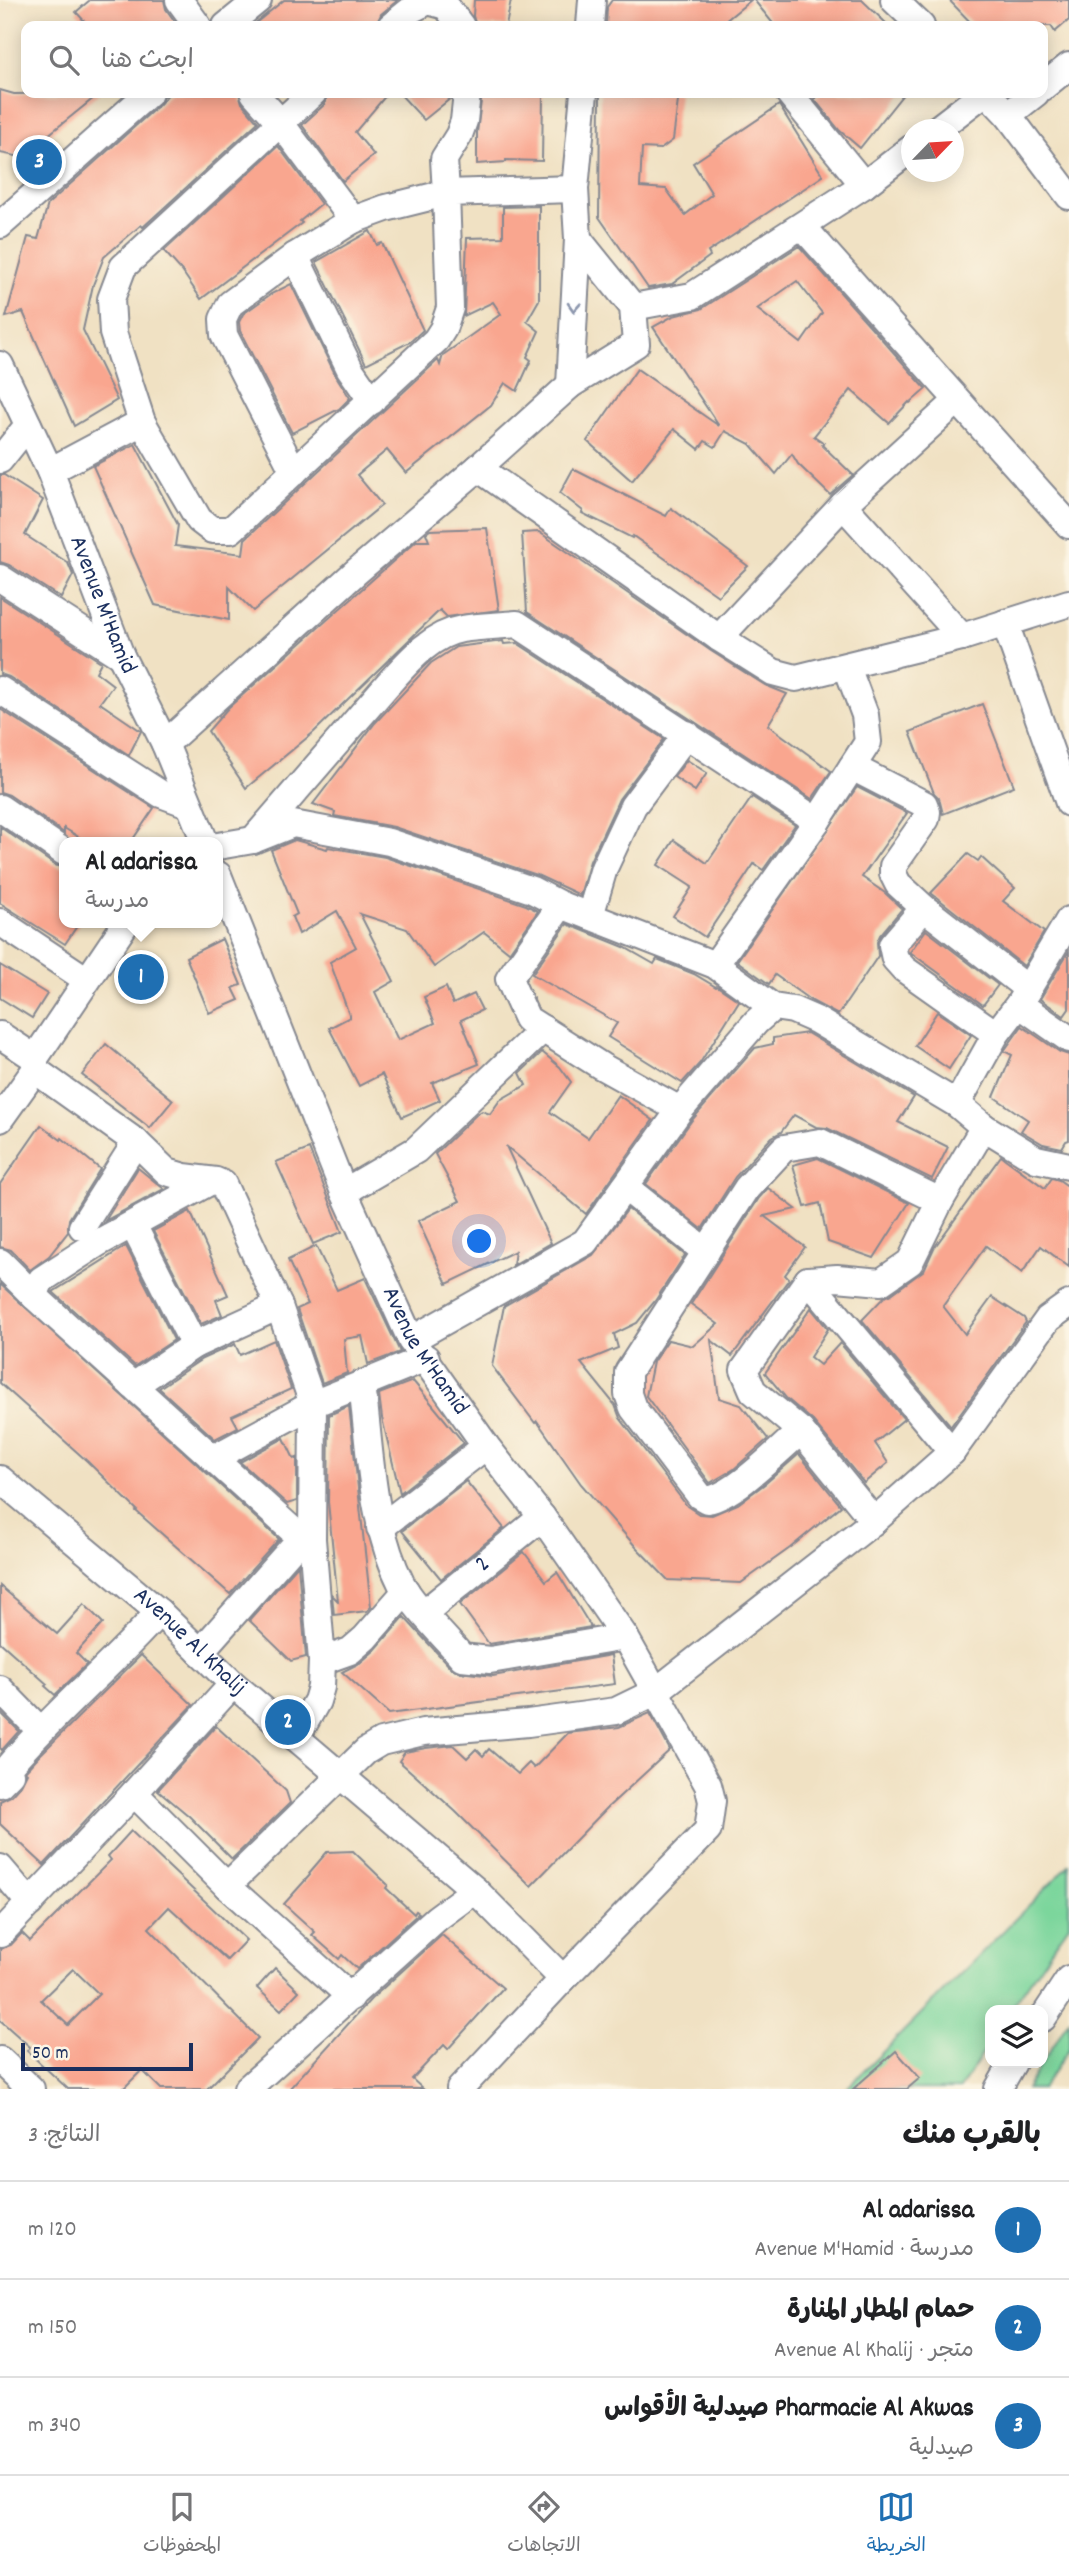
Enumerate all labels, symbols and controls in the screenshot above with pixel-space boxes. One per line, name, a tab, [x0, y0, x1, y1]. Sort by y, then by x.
search box	[21, 21, 1048, 98]
icon: search	[45, 41, 83, 79]
text: ابحث هنا	[101, 43, 194, 80]
north arrow	[901, 119, 964, 182]
pin: 3	[16, 136, 62, 188]
one-way arrow	[567, 302, 582, 313]
street label: Avenue M'Hamid	[60, 531, 144, 680]
popup	[59, 837, 223, 928]
text: Al adarissa	[85, 845, 197, 882]
text: مدرسة	[85, 886, 149, 919]
pin: 1	[118, 951, 164, 1003]
your location	[462, 1224, 496, 1258]
street label: Avenue M'Hamid	[372, 1282, 476, 1423]
street label: 2	[468, 1548, 498, 1581]
street label: Avenue Al Khalij	[125, 1580, 253, 1705]
pin: 2	[265, 1696, 311, 1748]
map controls	[985, 2005, 1048, 2068]
button: layers	[985, 2005, 1048, 2068]
scale bar	[21, 2040, 192, 2072]
text: 50 m	[32, 2041, 69, 2068]
text: بالقرب منك	[903, 2116, 1041, 2159]
text: النتائج: 3	[28, 2120, 100, 2153]
text: Al adarissa	[863, 2193, 974, 2230]
text: 120 m	[28, 2214, 77, 2247]
text: 1	[1015, 2214, 1021, 2247]
text: مدرسة · Avenue M'Hamid	[755, 2234, 974, 2267]
text: حمام المطار المنارة	[787, 2293, 974, 2330]
text: 150 m	[28, 2312, 77, 2345]
text: 2	[1013, 2312, 1023, 2345]
text: متجر · Avenue Al Khalij	[774, 2335, 974, 2368]
text: Pharmacie Al Akwas صيدلية الأقواس	[604, 2391, 974, 2428]
text: 340 m	[28, 2410, 81, 2443]
text: 3	[1013, 2410, 1023, 2443]
text: صيدلية	[909, 2433, 974, 2466]
tab: المحفوظات	[143, 2488, 221, 2561]
tab: الاتجاهات	[507, 2488, 581, 2561]
tab: الخريطة	[867, 2488, 926, 2561]

